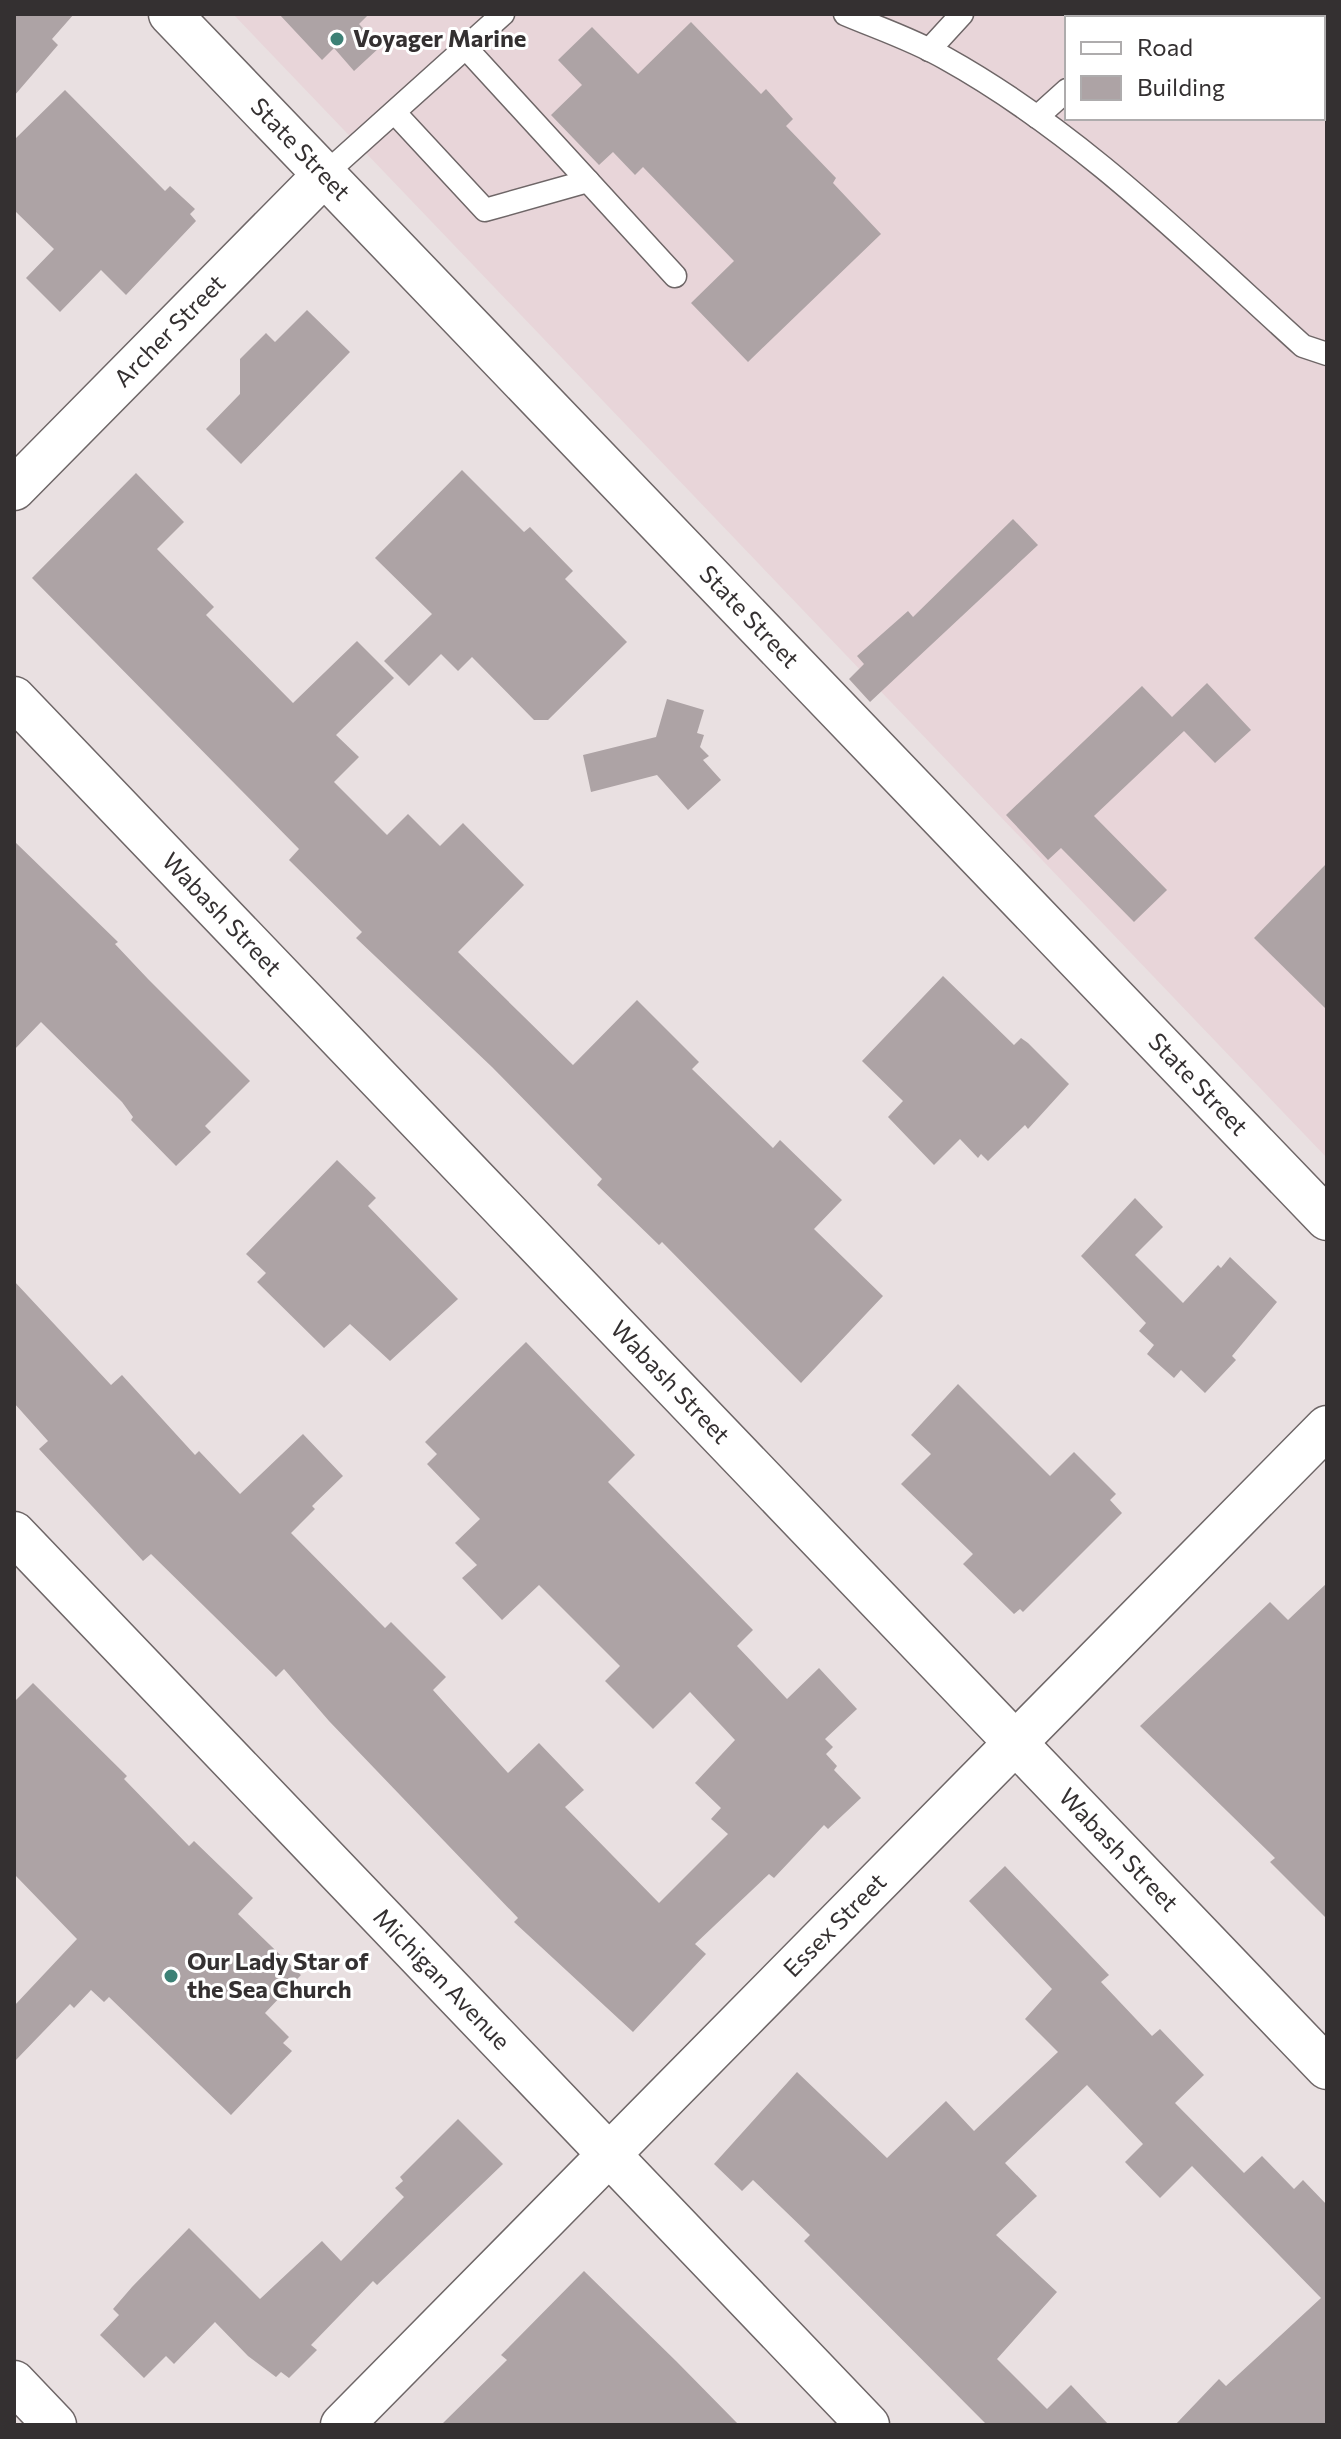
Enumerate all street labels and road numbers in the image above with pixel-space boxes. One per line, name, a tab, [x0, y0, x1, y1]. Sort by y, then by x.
street label: State Street	[245, 91, 357, 206]
street label: Archer Street	[107, 268, 231, 392]
street label: State Street	[694, 559, 806, 673]
street label: Wabash Street	[157, 846, 289, 981]
street label: State Street	[1143, 1026, 1255, 1141]
street label: Wabash Street	[605, 1314, 737, 1449]
street label: Wabash Street	[1054, 1782, 1185, 1917]
street label: Essex Street	[777, 1866, 892, 1982]
street label: Michigan Avenue	[368, 1902, 517, 2055]

